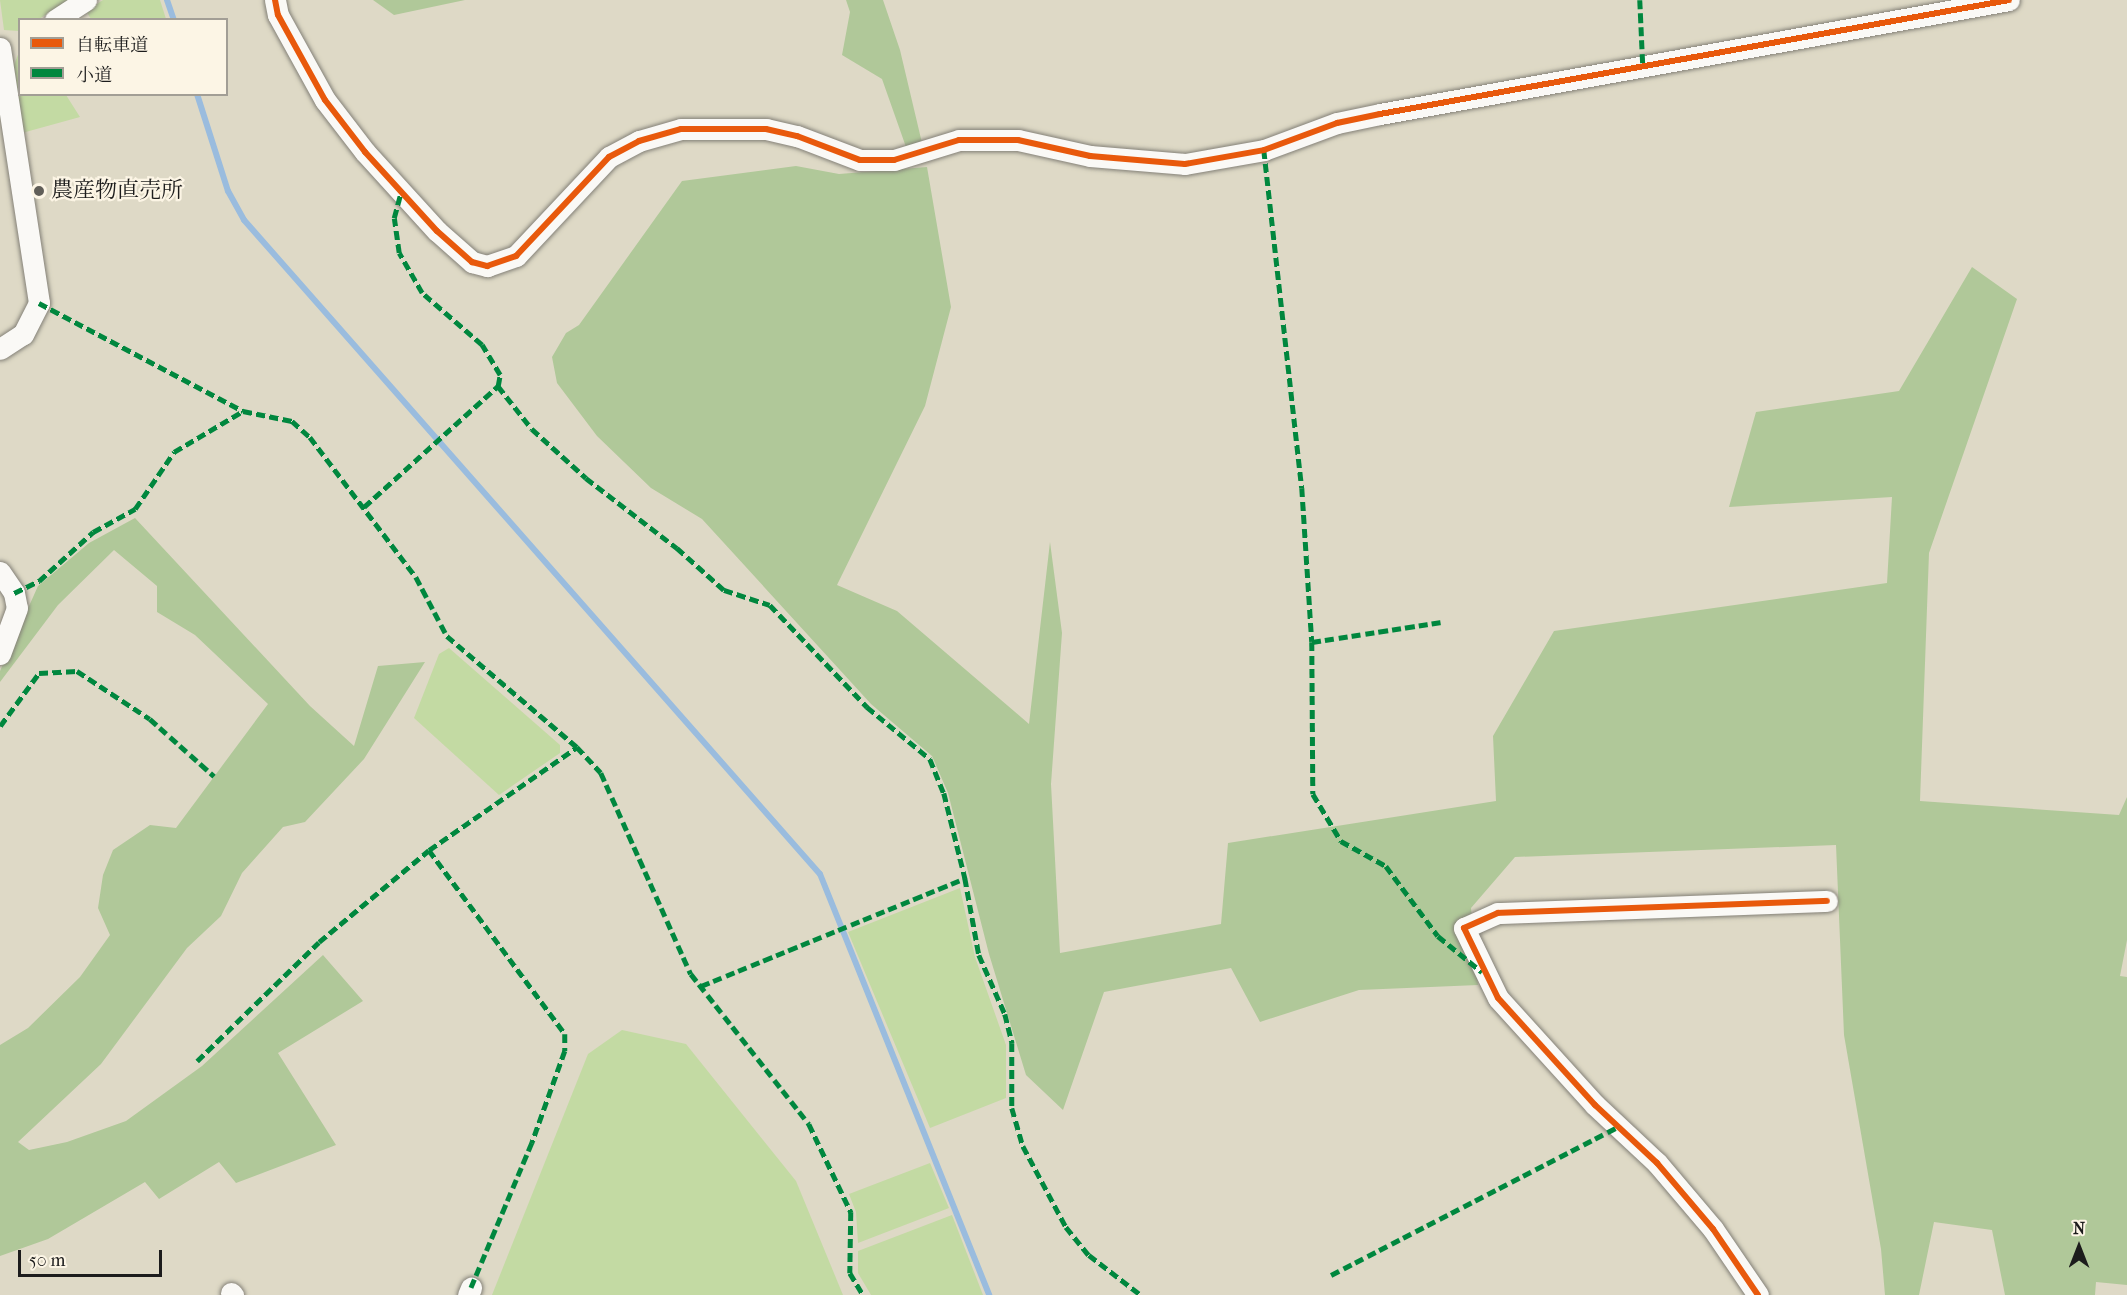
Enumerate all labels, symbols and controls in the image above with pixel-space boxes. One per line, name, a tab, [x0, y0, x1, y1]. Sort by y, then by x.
legend	[18, 18, 228, 96]
text: 自転車道	[76, 35, 148, 56]
text: 小道	[76, 65, 112, 86]
place label: 農産物直売所	[51, 178, 183, 204]
marker: 農産物直売所	[32, 184, 46, 198]
north arrow	[2049, 1217, 2109, 1277]
text: N	[2073, 1219, 2085, 1238]
scale bar	[21, 1238, 165, 1276]
text: 50 m	[29, 1250, 65, 1271]

